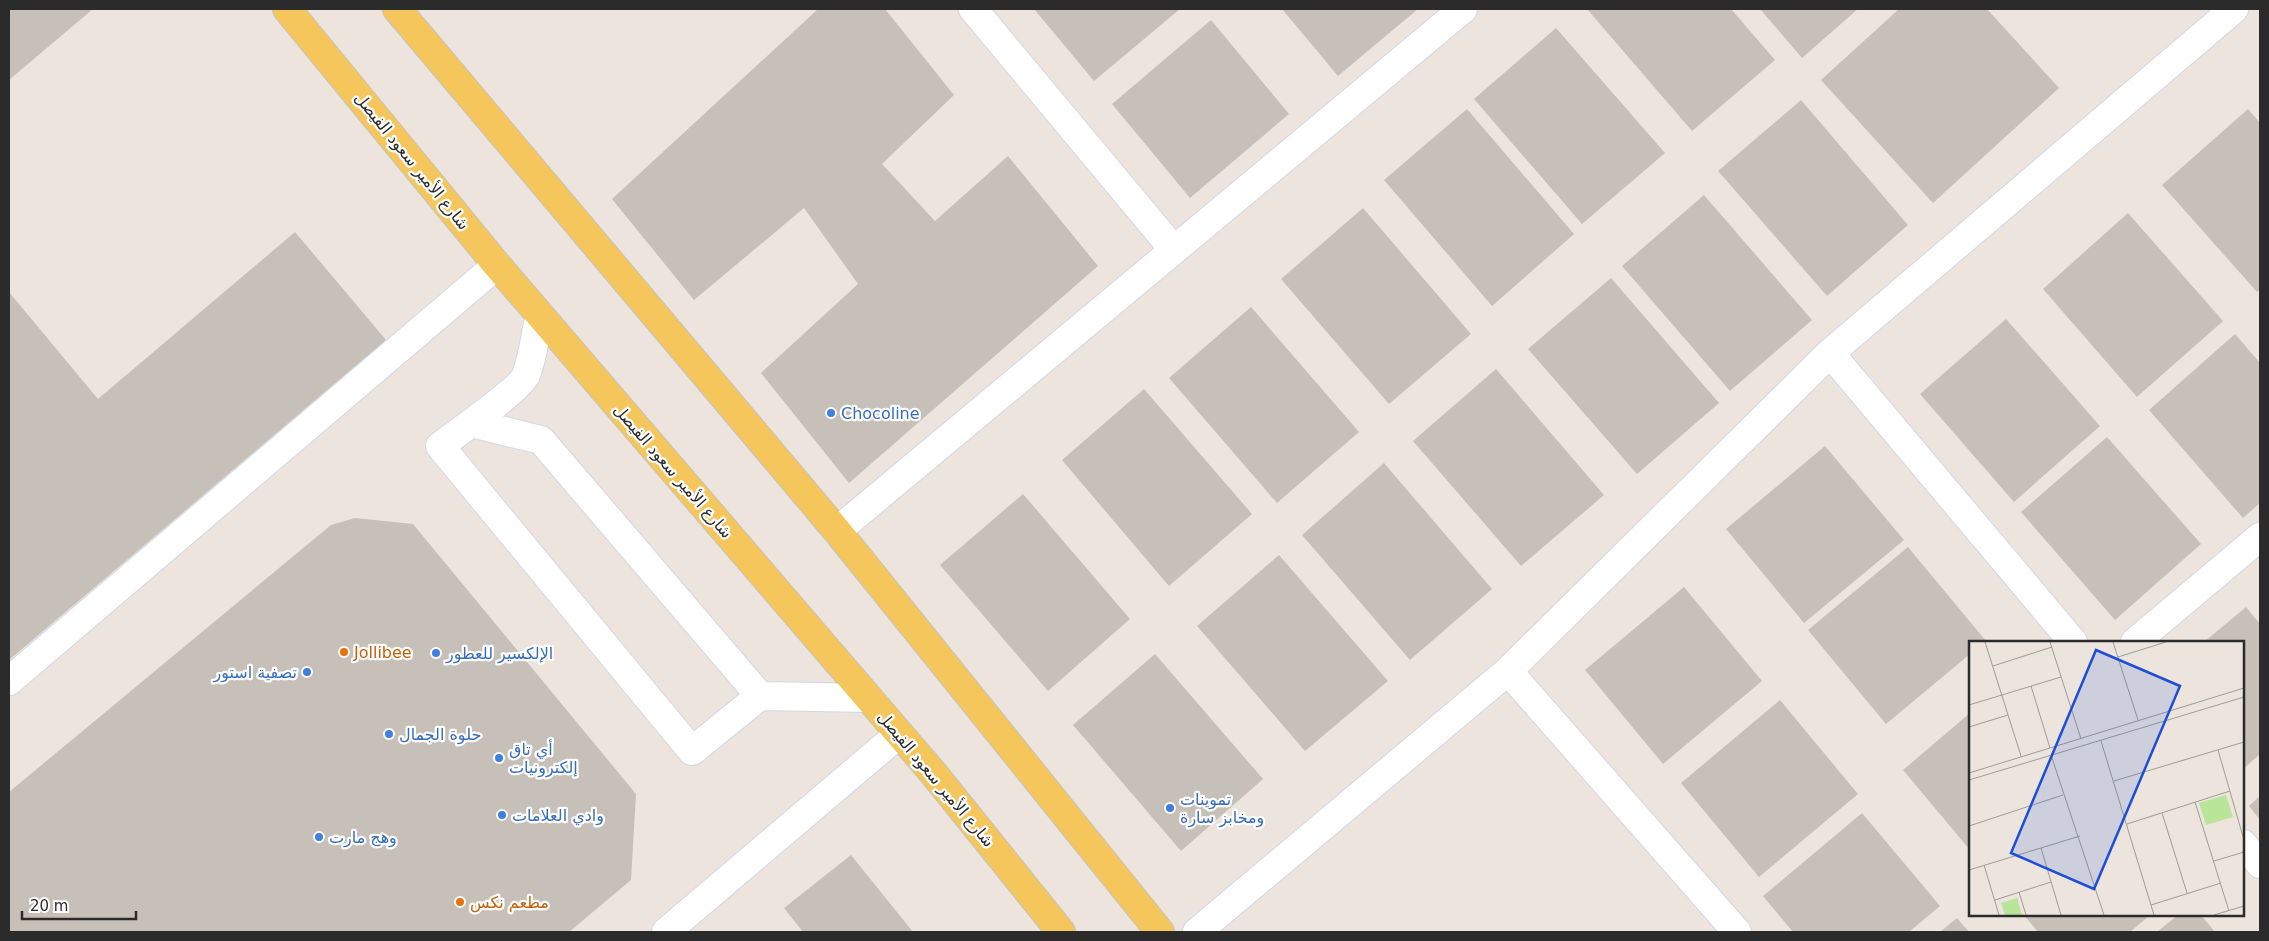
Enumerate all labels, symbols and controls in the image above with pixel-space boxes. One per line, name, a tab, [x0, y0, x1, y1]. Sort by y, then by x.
street label: شارع الأمير سعود الفيصل	[350, 88, 474, 234]
street label: شارع الأمير سعود الفيصل	[609, 399, 737, 543]
place label: Chocoline	[841, 404, 920, 423]
marker: Chocoline	[825, 407, 837, 419]
inset map	[1969, 641, 2244, 916]
place label: Jollibee	[353, 643, 412, 662]
place label: الإلكسير للعطور	[445, 644, 553, 664]
marker: Jollibee	[338, 646, 350, 658]
marker: الإلكسير للعطور	[430, 647, 442, 659]
place label: تصفية استور	[212, 663, 297, 683]
marker: تصفية استور	[301, 666, 313, 678]
street label: شارع الأمير سعود الفيصل	[873, 707, 999, 851]
place label: حلوة الجمال	[399, 725, 481, 745]
marker: حلوة الجمال	[383, 728, 395, 740]
place label: أي تاق إلكترونيات	[509, 739, 578, 778]
marker: أي تاق إلكترونيات	[493, 752, 505, 764]
place label: تموينات ومخابز سارة	[1180, 790, 1264, 828]
marker: تموينات ومخابز سارة	[1164, 802, 1176, 814]
place label: وادي العلامات	[512, 806, 604, 826]
marker: وادي العلامات	[496, 809, 508, 821]
place label: وهج مارت	[329, 828, 397, 848]
marker: وهج مارت	[313, 831, 325, 843]
scale bar	[22, 888, 136, 920]
place label: مطعم نكس	[470, 893, 549, 913]
marker: مطعم نكس	[454, 896, 466, 908]
text: 20 m	[30, 897, 68, 915]

